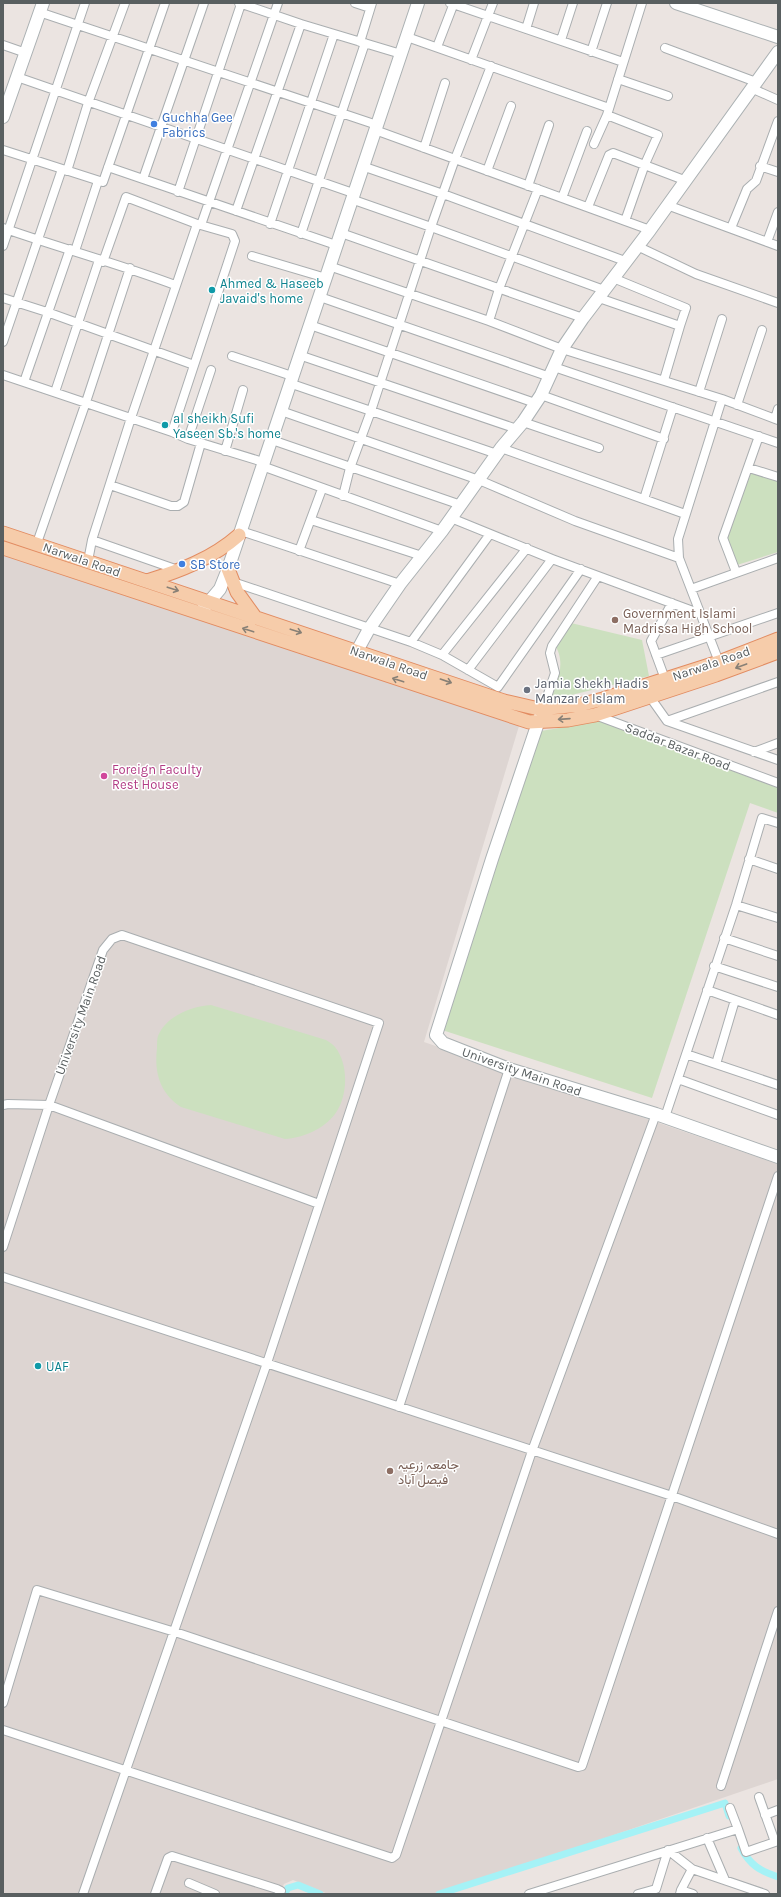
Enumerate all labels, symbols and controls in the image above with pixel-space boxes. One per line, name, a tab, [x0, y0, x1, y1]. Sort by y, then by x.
place label: Guchha Gee Fabrics	[162, 110, 233, 140]
marker: Guchha Gee Fabrics	[149, 119, 159, 129]
place label: Ahmed & Haseeb Javaid's home	[220, 276, 324, 306]
marker: Ahmed & Haseeb Javaid's home	[207, 285, 217, 295]
place label: al sheikh Sufi Yaseen Sb.'s home	[173, 411, 281, 441]
marker: al sheikh Sufi Yaseen Sb.'s home	[160, 420, 170, 430]
street label: Narwala Road	[41, 539, 123, 580]
place label: SB Store	[190, 557, 241, 572]
marker: SB Store	[177, 559, 187, 569]
one-way arrow	[166, 586, 178, 594]
place label: Government Islami Madrissa High School	[623, 606, 752, 636]
marker: Government Islami Madrissa High School	[610, 615, 620, 625]
one-way arrow	[242, 626, 255, 633]
one-way arrow	[289, 628, 302, 635]
street label: Narwala Road	[348, 642, 430, 683]
street label: Narwala Road	[670, 643, 752, 684]
one-way arrow	[736, 662, 748, 670]
one-way arrow	[392, 676, 405, 683]
place label: Jamia Shekh Hadis Manzar e Islam	[535, 676, 649, 706]
one-way arrow	[439, 678, 452, 685]
marker: Jamia Shekh Hadis Manzar e Islam	[522, 685, 532, 695]
one-way arrow	[558, 716, 571, 723]
street label: Saddar Bazar Road	[623, 719, 733, 773]
place label: Foreign Faculty Rest House	[112, 762, 202, 792]
marker: Foreign Faculty Rest House	[99, 771, 109, 781]
street label: University Main Road	[52, 954, 109, 1077]
street label: University Main Road	[460, 1044, 584, 1099]
place label: UAF	[46, 1359, 69, 1374]
marker: UAF	[33, 1361, 43, 1371]
place label: جامعہ زرعیہ فیصل آباد	[398, 1457, 459, 1488]
marker: جامعہ زرعیہ فیصل آباد	[385, 1466, 395, 1476]

